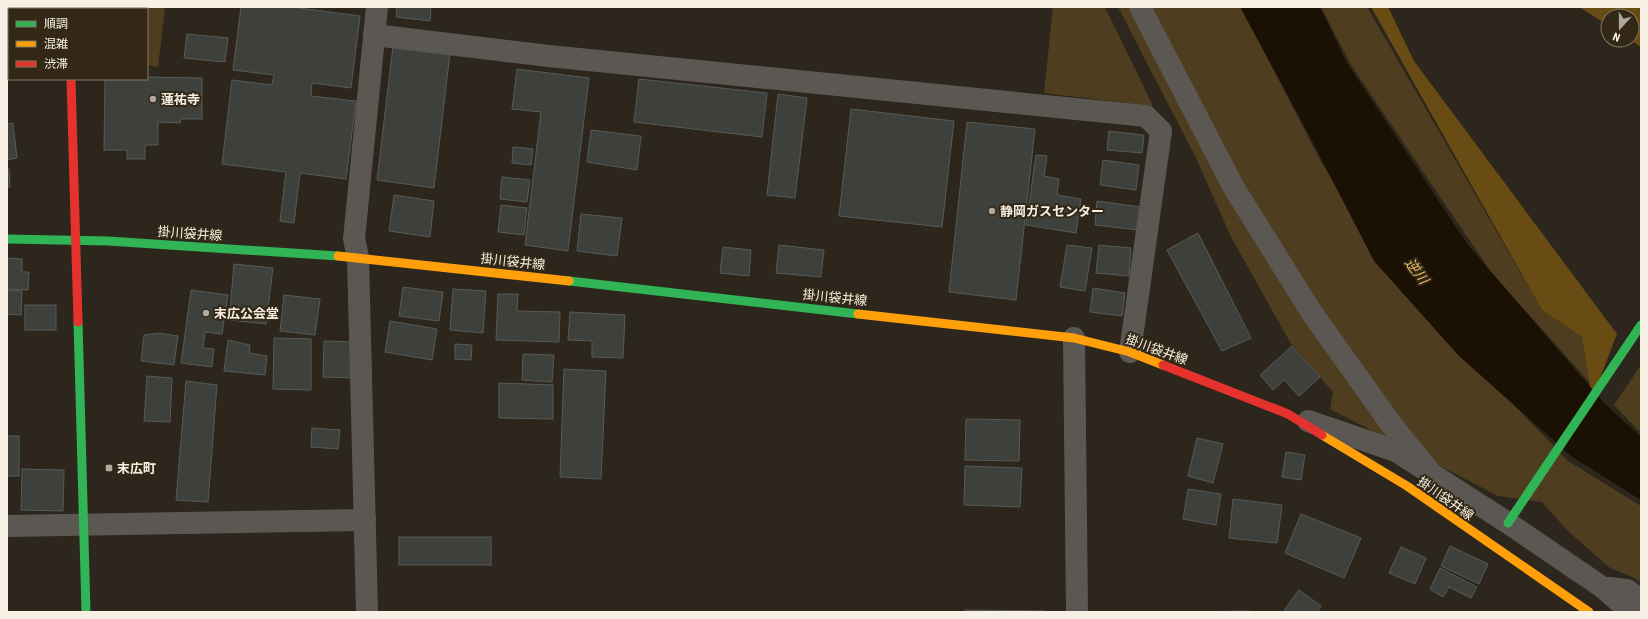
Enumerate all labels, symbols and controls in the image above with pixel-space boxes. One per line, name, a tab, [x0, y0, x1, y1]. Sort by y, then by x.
legend	[8, 8, 148, 80]
north arrow	[1600, 8, 1640, 48]
text: 順調	[44, 17, 68, 31]
text: N	[1611, 30, 1622, 44]
text: 混雑	[44, 37, 68, 51]
text: 渋滞	[44, 57, 68, 71]
place label: 蓮祐寺	[161, 92, 200, 107]
marker: 蓮祐寺	[148, 94, 158, 104]
place label: 静岡ガスセンター	[1000, 204, 1104, 219]
marker: 静岡ガスセンター	[987, 206, 997, 216]
street label: 掛川袋井線	[157, 224, 223, 243]
street label: 掛川袋井線	[480, 251, 546, 272]
water label: 逆川	[1402, 255, 1433, 289]
street label: 掛川袋井線	[802, 287, 868, 308]
place label: 末広公会堂	[214, 306, 279, 321]
marker: 末広公会堂	[201, 308, 211, 318]
street label: 掛川袋井線	[1124, 331, 1190, 368]
place label: 末広町	[117, 461, 156, 476]
marker: 末広町	[104, 463, 114, 473]
street label: 掛川袋井線	[1415, 474, 1477, 523]

